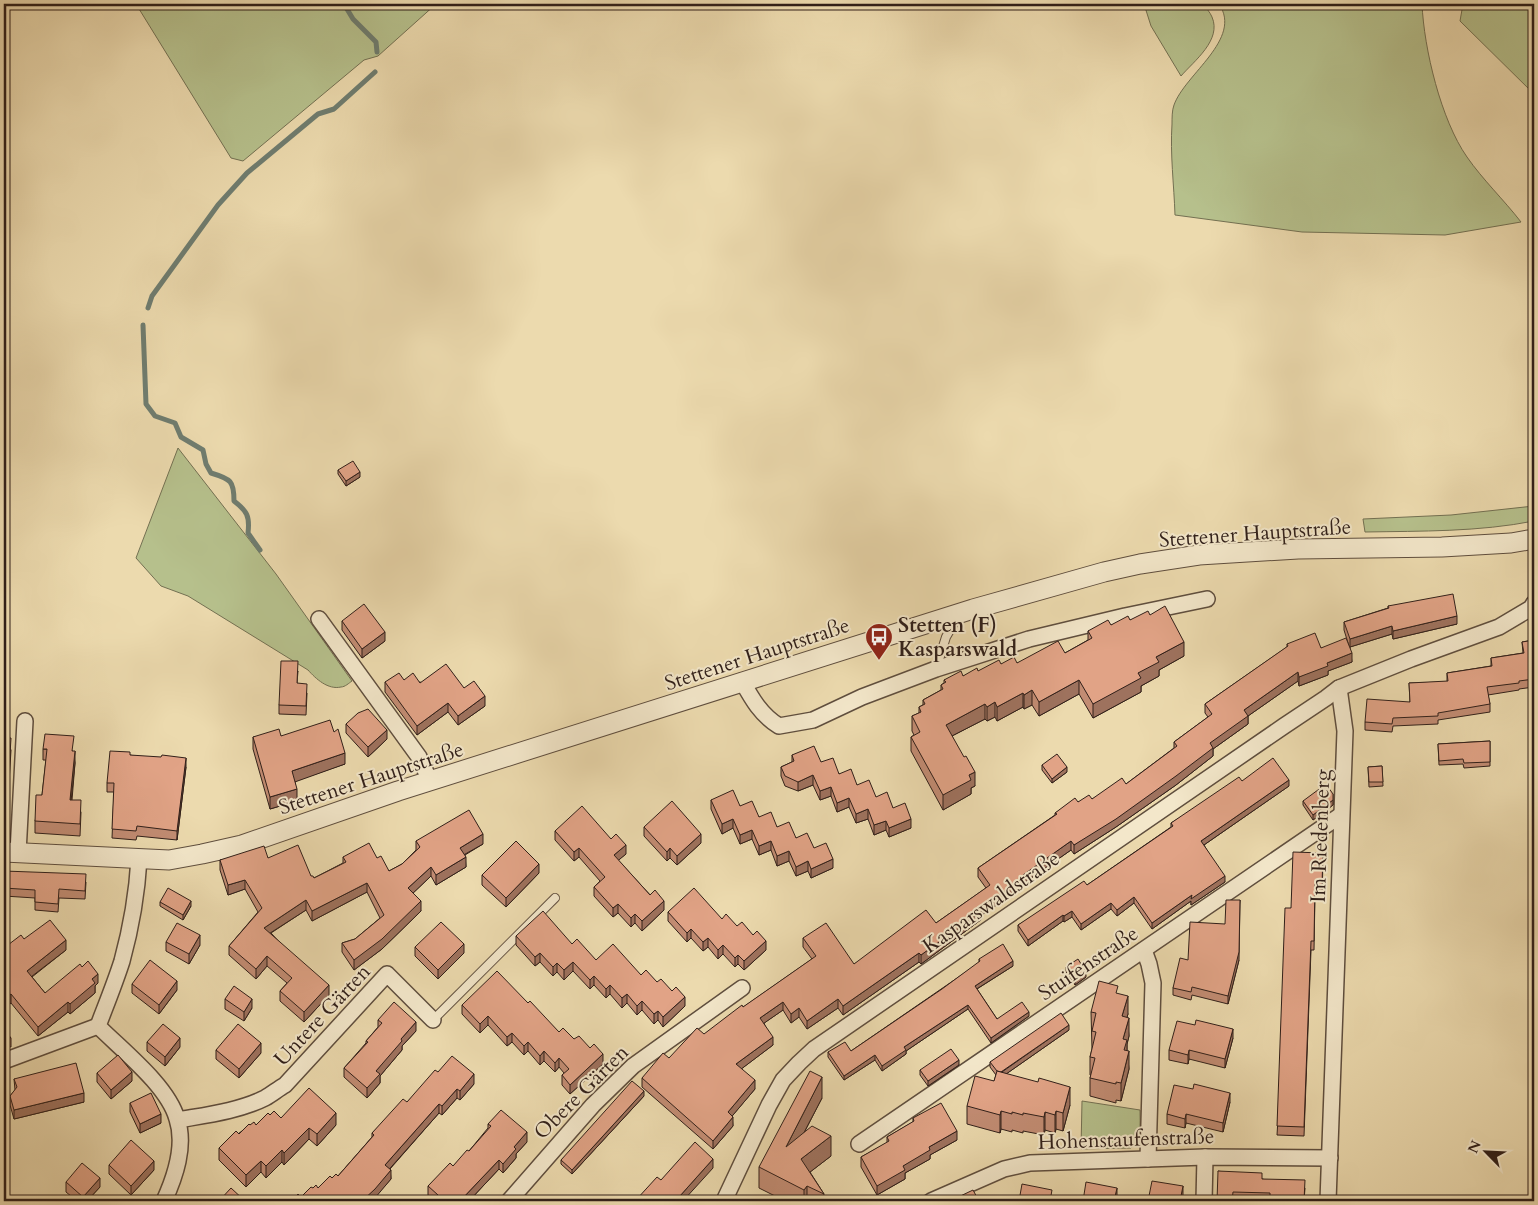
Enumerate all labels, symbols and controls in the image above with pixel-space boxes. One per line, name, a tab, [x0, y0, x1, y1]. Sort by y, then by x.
street label: Stettener Hauptstraße	[1158, 512, 1352, 555]
street label: Stettener Hauptstraße	[661, 611, 853, 698]
place label: Stetten (F) Kasparswald	[898, 611, 1017, 664]
bus stop icon: Stetten (F) Kasparswald	[864, 622, 894, 661]
street label: Stettener Hauptstraße	[275, 735, 467, 822]
street label: Im Riedenberg	[1304, 769, 1337, 903]
street label: Kasparswaldstraße	[917, 844, 1066, 961]
street label: Stuifenstraße	[1033, 919, 1144, 1008]
street label: Untere Gärten	[268, 958, 377, 1073]
street label: Obere Gärten	[527, 1038, 635, 1146]
street label: Hohenstaufenstraße	[1037, 1122, 1215, 1157]
north arrow	[1460, 1128, 1510, 1178]
text: N	[1463, 1137, 1486, 1156]

